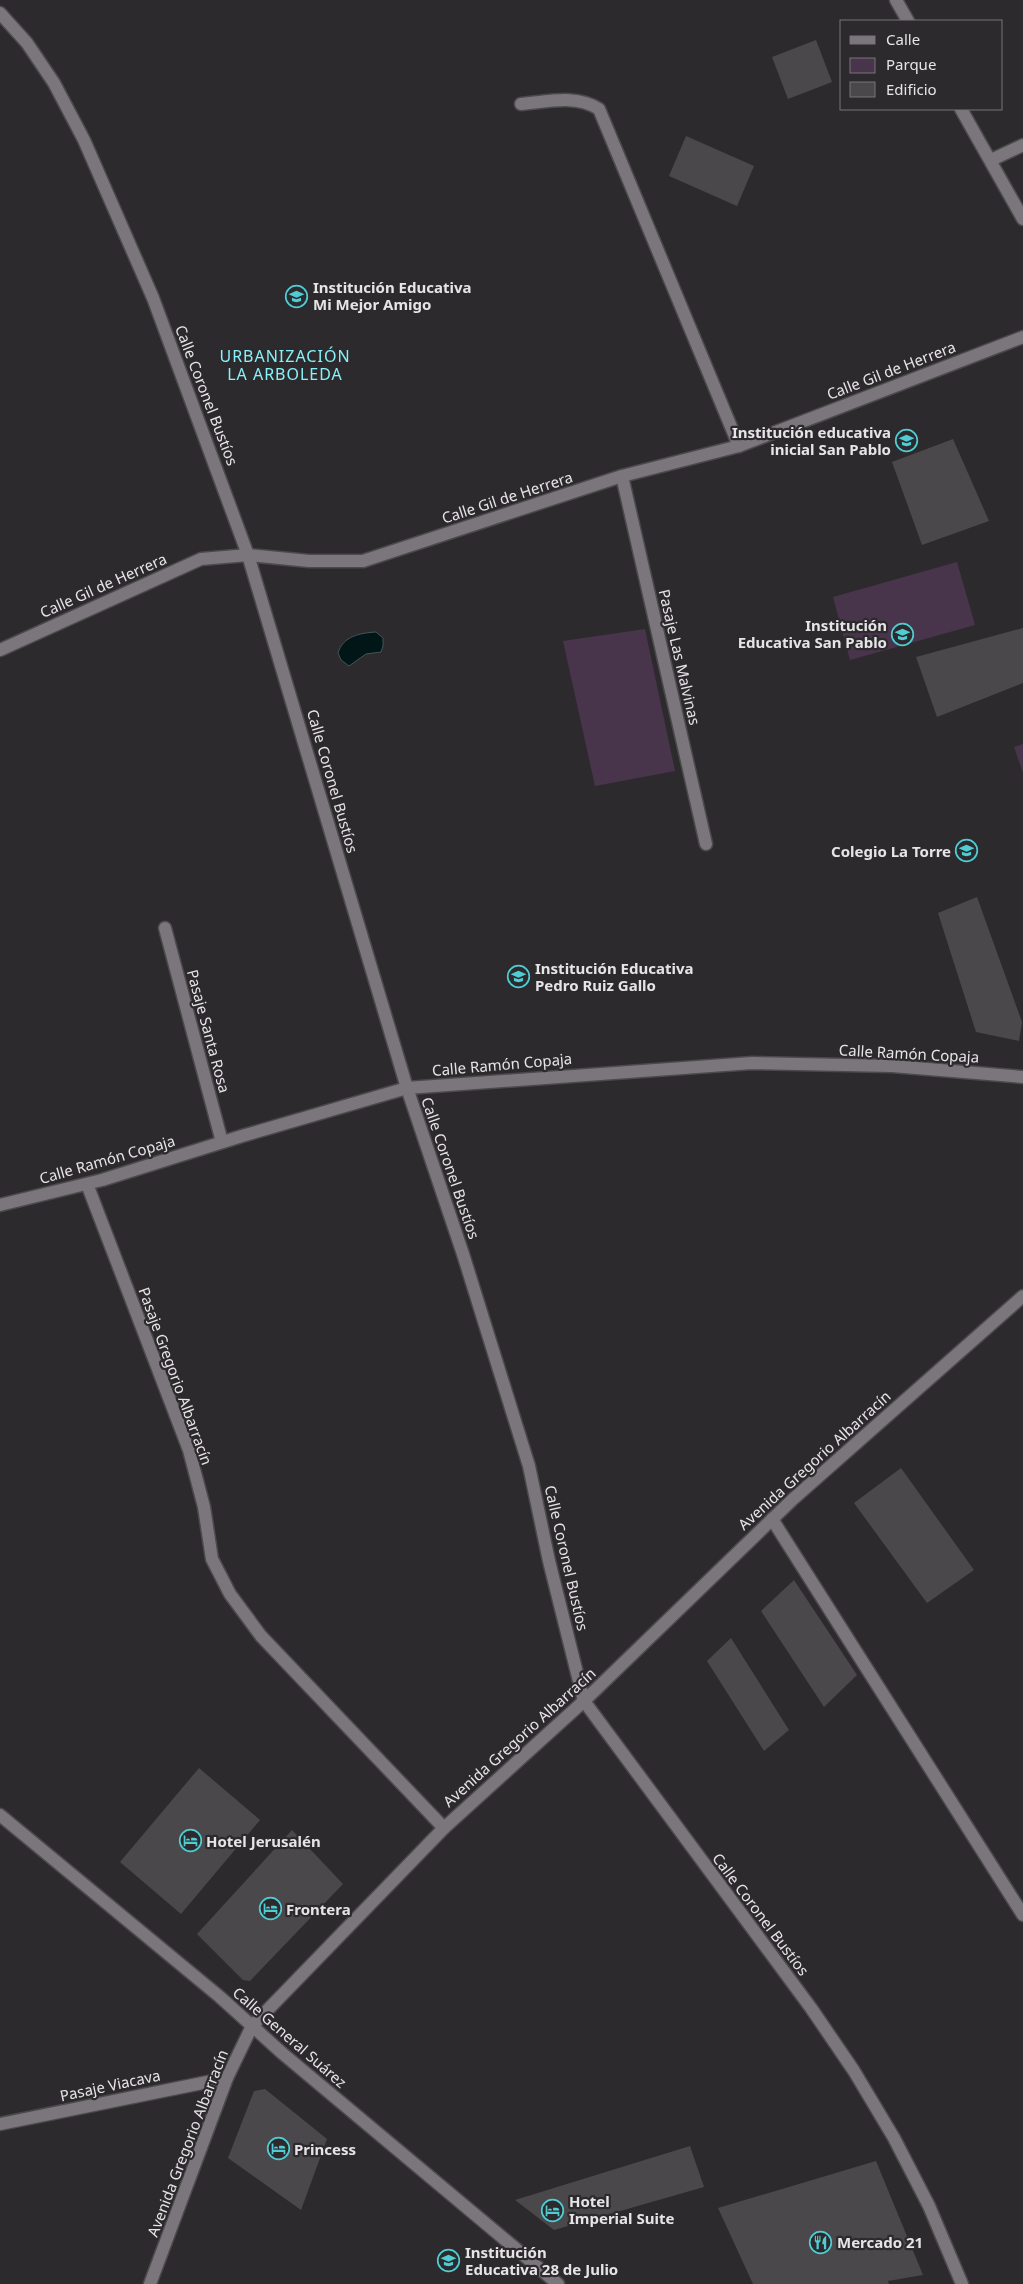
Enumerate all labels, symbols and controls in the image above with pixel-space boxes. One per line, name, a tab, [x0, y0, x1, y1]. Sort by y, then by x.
legend	[840, 20, 1003, 110]
text: Calle	[886, 29, 920, 49]
text: Parque	[886, 54, 936, 74]
text: Edificio	[886, 79, 937, 99]
place label: Institución Educativa Mi Mejor Amigo	[313, 277, 472, 314]
school or university icon: Institución Educativa Mi Mejor Amigo	[285, 284, 309, 308]
street label: Calle Coronel Bustíos	[171, 322, 243, 468]
street label: Calle Gil de Herrera	[824, 336, 958, 404]
district label: URBANIZACIÓN LA ARBOLEDA	[219, 345, 351, 385]
place label: Institución educativa inicial San Pablo	[732, 422, 891, 459]
school or university icon: Institución educativa inicial San Pablo	[895, 429, 919, 453]
street label: Calle Gil de Herrera	[439, 466, 575, 528]
street label: Calle Gil de Herrera	[37, 548, 169, 622]
street label: Pasaje Las Malvinas	[655, 587, 705, 727]
place label: Institución Educativa San Pablo	[738, 615, 887, 652]
school or university icon: Institución Educativa San Pablo	[891, 622, 915, 646]
street label: Calle Coronel Bustíos	[303, 707, 363, 855]
school or university icon: Colegio La Torre	[955, 839, 979, 863]
place label: Colegio La Torre	[831, 841, 951, 861]
place label: Institución Educativa Pedro Ruiz Gallo	[535, 958, 694, 995]
school or university icon: Institución Educativa Pedro Ruiz Gallo	[507, 965, 531, 989]
street label: Pasaje Santa Rosa	[183, 967, 235, 1095]
street label: Calle Ramón Copaja	[838, 1039, 980, 1067]
street label: Calle Ramón Copaja	[431, 1048, 573, 1080]
street label: Calle Coronel Bustíos	[417, 1094, 485, 1242]
street label: Calle Ramón Copaja	[37, 1130, 177, 1188]
street label: Pasaje Gregorio Albarracín	[134, 1284, 218, 1468]
street label: Avenida Gregorio Albarracín	[733, 1386, 895, 1534]
street label: Calle Coronel Bustíos	[541, 1483, 593, 1633]
street label: Avenida Gregorio Albarracín	[438, 1663, 600, 1811]
hotel icon: Hotel Jerusalén	[178, 1829, 202, 1853]
place label: Hotel Jerusalén	[206, 1831, 321, 1851]
street label: Calle Coronel Bustíos	[708, 1849, 814, 1979]
hotel icon: Frontera	[258, 1897, 282, 1921]
place label: Frontera	[286, 1899, 351, 1919]
street label: Calle General Suárez	[229, 1982, 351, 2092]
street label: Avenida Gregorio Albarracín	[142, 2047, 232, 2239]
street label: Pasaje Viacava	[58, 2065, 162, 2105]
hotel icon: Princess	[266, 2137, 290, 2161]
place label: Princess	[294, 2139, 356, 2159]
place label: Hotel Imperial Suite	[569, 2191, 674, 2228]
hotel icon: Hotel Imperial Suite	[541, 2198, 565, 2222]
restaurant icon: Mercado 21	[809, 2230, 833, 2254]
place label: Mercado 21	[837, 2232, 923, 2252]
place label: Institución Educativa 28 de Julio	[465, 2242, 618, 2279]
school or university icon: Institución Educativa 28 de Julio	[437, 2249, 461, 2273]

